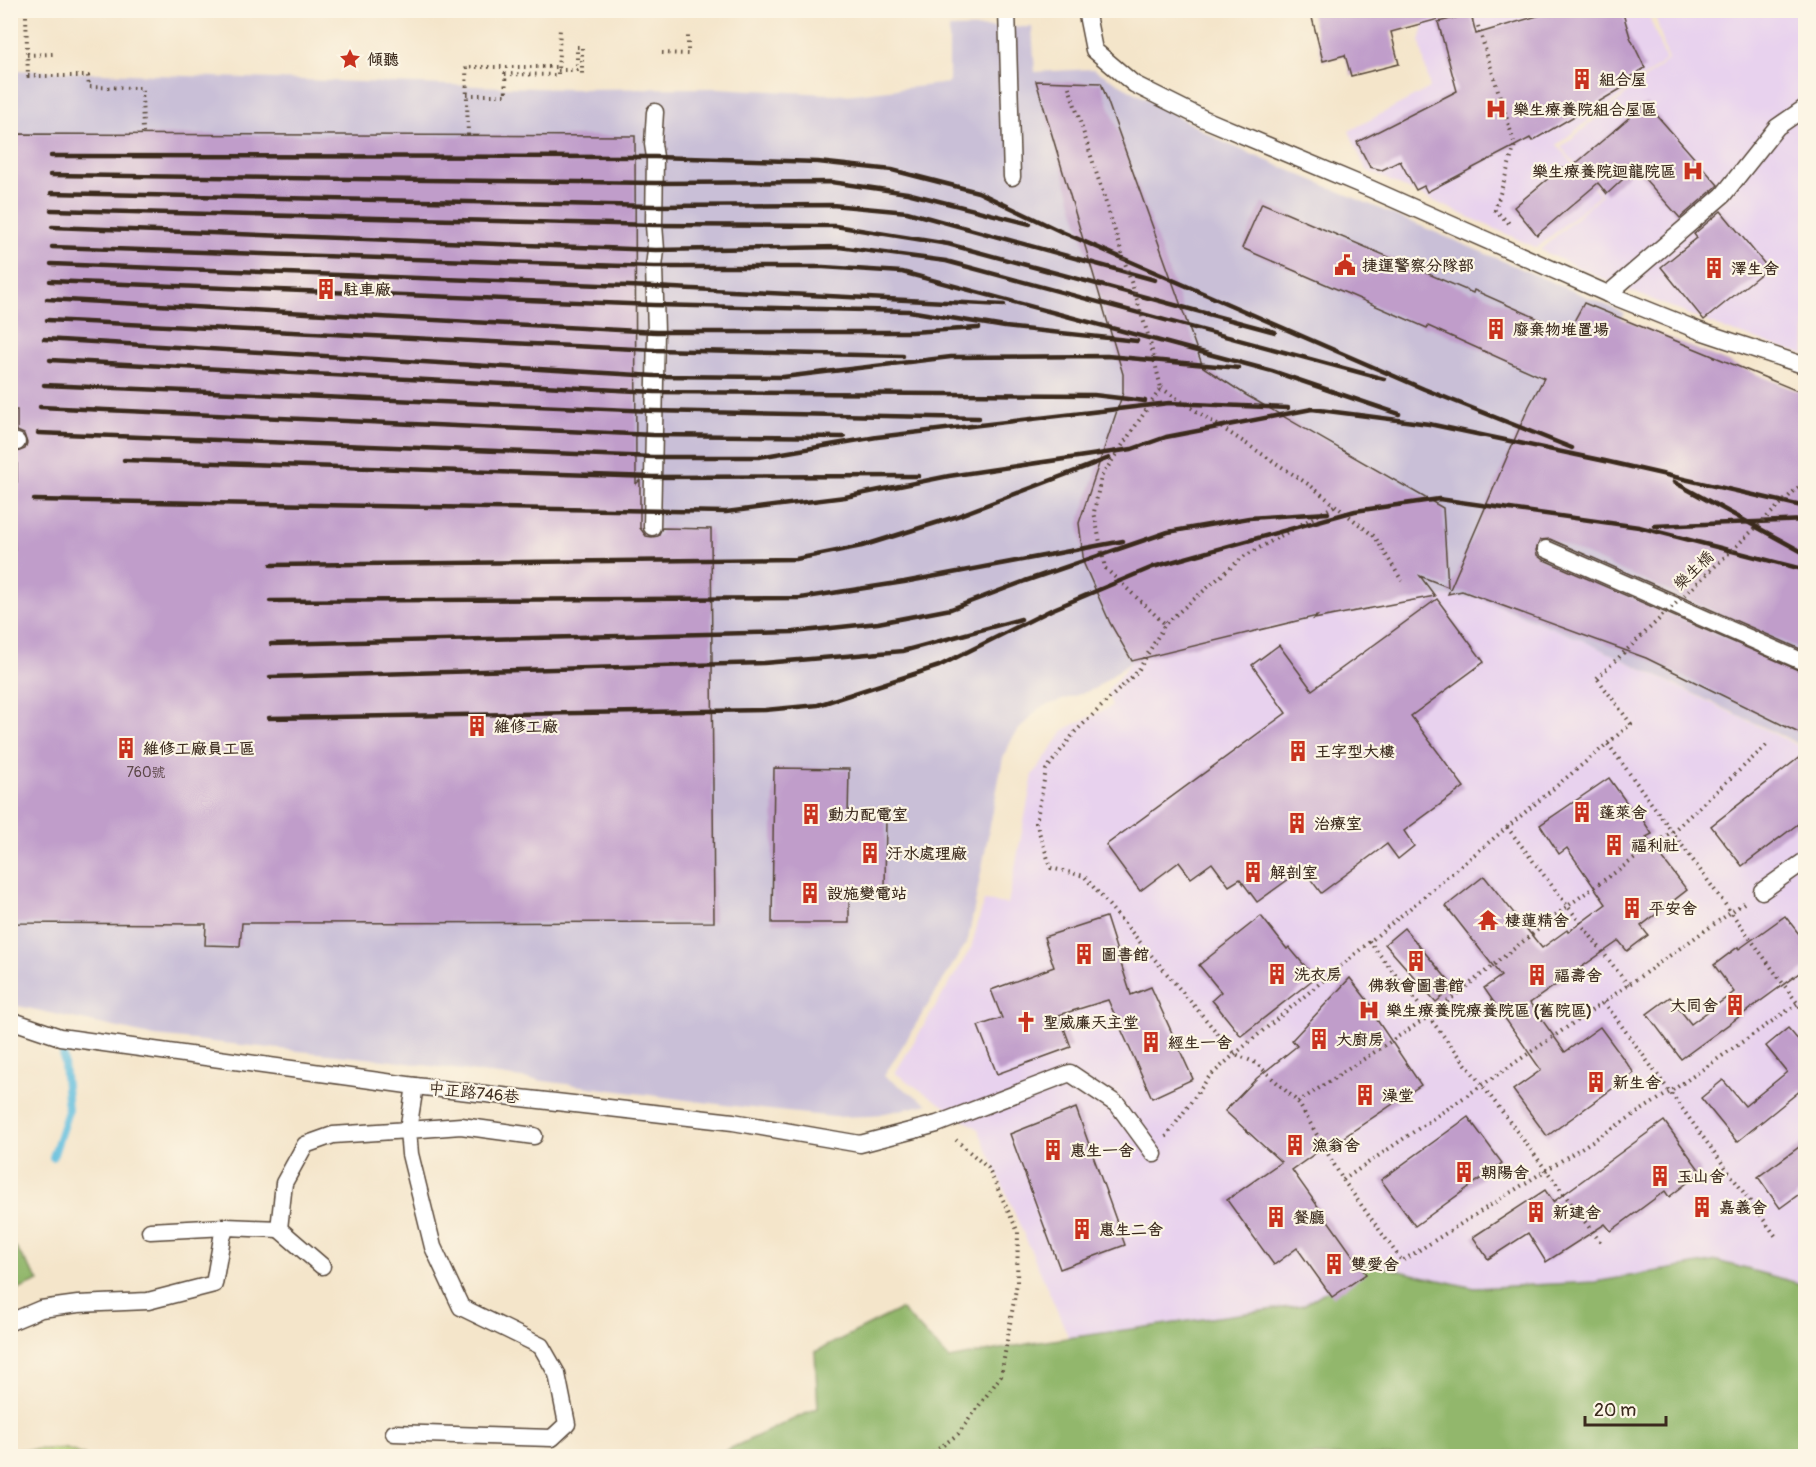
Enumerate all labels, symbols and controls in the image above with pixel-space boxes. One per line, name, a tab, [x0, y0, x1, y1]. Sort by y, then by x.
place icon: 傾聽	[338, 47, 362, 71]
place label: 傾聽	[367, 50, 399, 70]
building icon: 組合屋	[1570, 67, 1594, 91]
place label: 組合屋	[1599, 70, 1647, 90]
hospital icon: 樂生療養院組合屋區	[1484, 97, 1508, 121]
place label: 樂生療養院組合屋區	[1513, 100, 1657, 120]
hospital icon: 樂生療養院迴龍院區	[1681, 159, 1705, 183]
place label: 樂生療養院迴龍院區	[1532, 162, 1676, 182]
public building icon: 捷運警察分隊部	[1333, 253, 1357, 277]
place label: 捷運警察分隊部	[1362, 256, 1474, 276]
building icon: 澤生舍	[1702, 256, 1726, 280]
place label: 澤生舍	[1731, 259, 1779, 279]
building icon: 駐車廠	[314, 277, 338, 301]
place label: 駐車廠	[343, 280, 391, 300]
building icon: 廢棄物堆置場	[1484, 317, 1508, 341]
place label: 廢棄物堆置場	[1513, 320, 1609, 340]
street label: 樂生橋	[1669, 547, 1718, 595]
building icon: 維修工廠	[465, 714, 489, 738]
place label: 維修工廠	[494, 717, 558, 737]
building icon: 維修工廠員工區	[114, 736, 138, 760]
place label: 維修工廠員工區	[143, 739, 255, 759]
building icon: 王字型大樓	[1286, 739, 1310, 763]
place label: 王字型大樓	[1315, 742, 1395, 762]
house number: 760號	[126, 764, 166, 781]
building icon: 蓬萊舍	[1570, 800, 1594, 824]
building icon: 動力配電室	[799, 802, 823, 826]
place label: 蓬萊舍	[1599, 803, 1647, 823]
place label: 動力配電室	[828, 805, 908, 825]
building icon: 治療室	[1285, 811, 1309, 835]
place label: 治療室	[1314, 814, 1362, 834]
building icon: 福利社	[1602, 833, 1626, 857]
place label: 福利社	[1631, 836, 1679, 856]
building icon: 汙水處理廠	[858, 841, 882, 865]
place label: 汙水處理廠	[887, 844, 967, 864]
building icon: 解剖室	[1241, 860, 1265, 884]
place label: 解剖室	[1270, 863, 1318, 883]
building icon: 設施變電站	[798, 881, 822, 905]
place label: 設施變電站	[827, 884, 907, 904]
building icon: 平安舍	[1620, 896, 1644, 920]
place label: 平安舍	[1649, 899, 1697, 919]
temple icon: 棲蓮精舍	[1476, 908, 1500, 932]
place label: 棲蓮精舍	[1505, 911, 1569, 931]
building icon: 圖書館	[1072, 942, 1096, 966]
place label: 圖書館	[1101, 945, 1149, 965]
building icon: 佛教會圖書館	[1404, 949, 1428, 973]
building icon: 洗衣房	[1265, 962, 1289, 986]
building icon: 福壽舍	[1525, 963, 1549, 987]
place label: 洗衣房	[1294, 965, 1342, 985]
place label: 福壽舍	[1554, 966, 1602, 986]
place label: 佛教會圖書館	[1368, 976, 1464, 996]
building icon: 大同舍	[1723, 993, 1747, 1017]
place label: 大同舍	[1670, 996, 1718, 1016]
hospital icon: 樂生療養院療養院區 (舊院區)	[1357, 998, 1381, 1022]
place label: 樂生療養院療養院區 (舊院區)	[1386, 1001, 1592, 1021]
church icon: 聖威廉天主堂	[1014, 1010, 1038, 1034]
place label: 聖威廉天主堂	[1043, 1013, 1139, 1033]
building icon: 大廚房	[1307, 1027, 1331, 1051]
building icon: 經生一舍	[1139, 1030, 1163, 1054]
place label: 大廚房	[1336, 1030, 1384, 1050]
place label: 經生一舍	[1168, 1033, 1232, 1053]
building icon: 新生舍	[1584, 1070, 1608, 1094]
place label: 新生舍	[1613, 1073, 1661, 1093]
street label: 中正路746巷	[428, 1078, 520, 1108]
building icon: 澡堂	[1353, 1083, 1377, 1107]
place label: 澡堂	[1382, 1086, 1414, 1106]
building icon: 漁翁舍	[1283, 1133, 1307, 1157]
place label: 漁翁舍	[1312, 1136, 1360, 1156]
building icon: 惠生一舍	[1041, 1138, 1065, 1162]
place label: 惠生一舍	[1070, 1141, 1134, 1161]
building icon: 朝陽舍	[1452, 1160, 1476, 1184]
place label: 朝陽舍	[1481, 1163, 1529, 1183]
building icon: 玉山舍	[1648, 1164, 1672, 1188]
place label: 玉山舍	[1677, 1167, 1725, 1187]
building icon: 嘉義舍	[1690, 1195, 1714, 1219]
place label: 嘉義舍	[1719, 1198, 1767, 1218]
building icon: 新建舍	[1524, 1200, 1548, 1224]
place label: 新建舍	[1553, 1203, 1601, 1223]
building icon: 餐廳	[1264, 1205, 1288, 1229]
place label: 餐廳	[1293, 1208, 1325, 1228]
building icon: 惠生二舍	[1070, 1217, 1094, 1241]
place label: 惠生二舍	[1099, 1220, 1163, 1240]
building icon: 雙愛舍	[1322, 1252, 1346, 1276]
place label: 雙愛舍	[1351, 1255, 1399, 1275]
scale bar	[1585, 1389, 1666, 1427]
text: 20 m	[1594, 1399, 1636, 1422]

